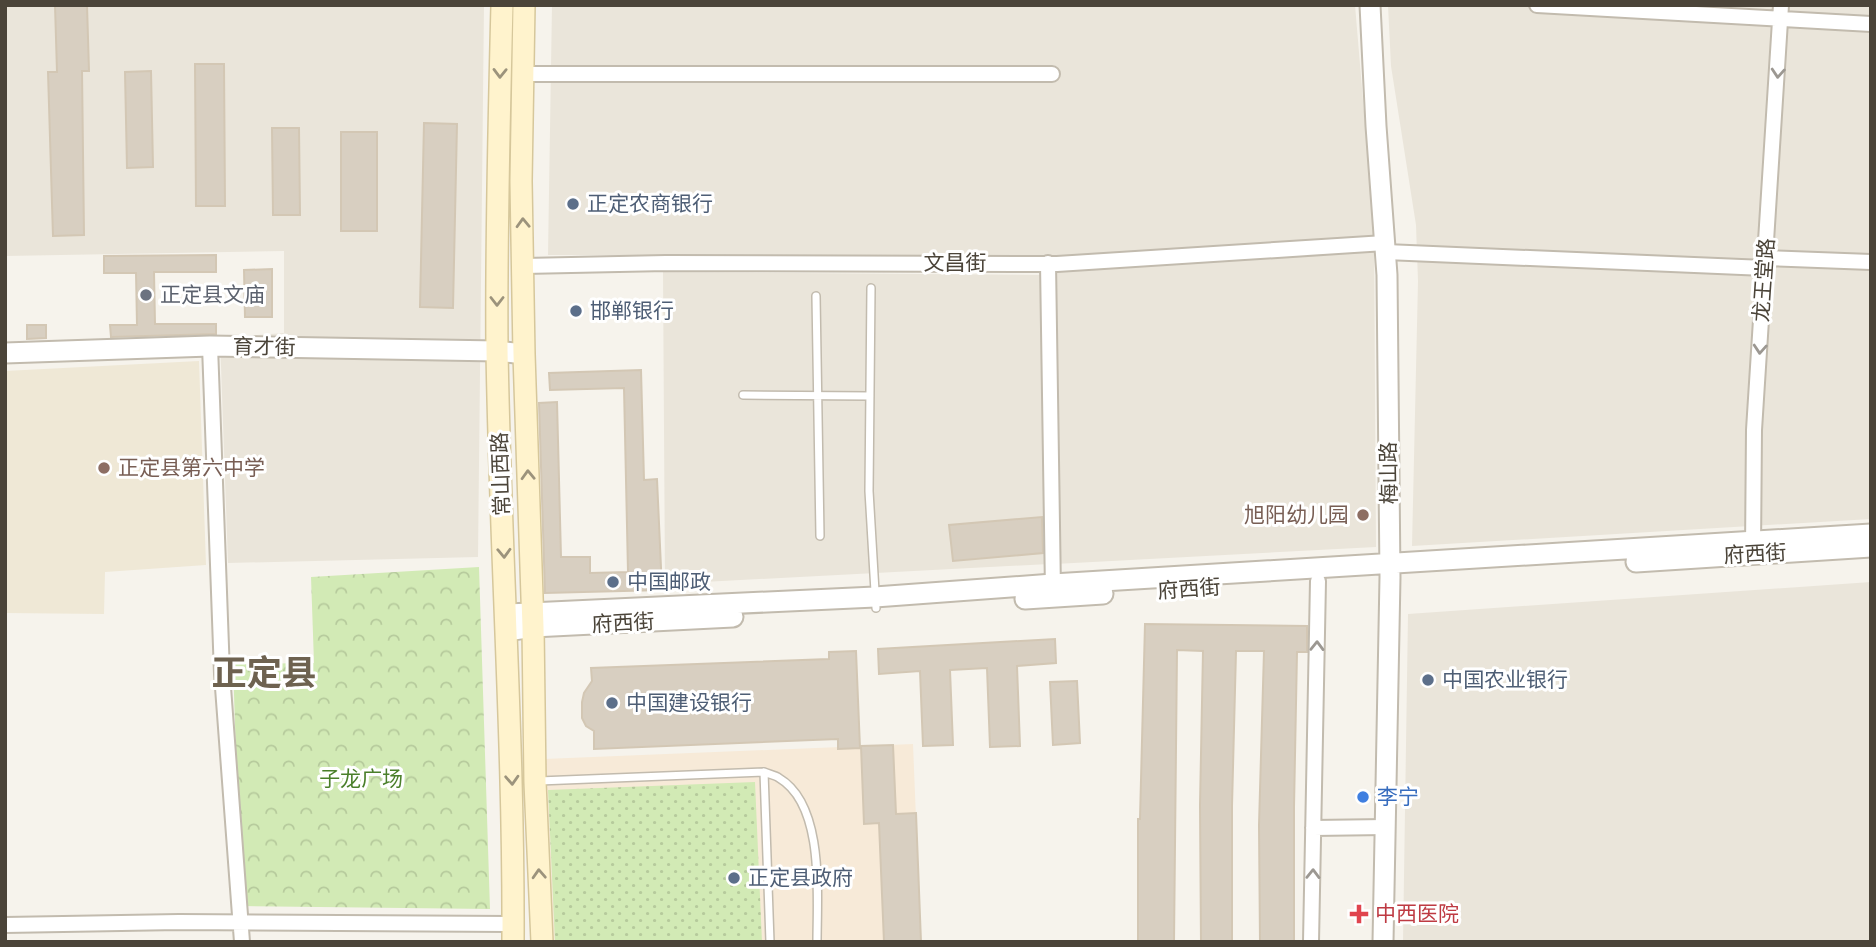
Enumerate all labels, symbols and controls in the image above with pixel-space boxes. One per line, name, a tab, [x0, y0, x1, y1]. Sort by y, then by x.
one-way arrow	[1771, 68, 1786, 79]
one-way arrow	[492, 69, 508, 79]
place label: 正定农商银行	[587, 191, 713, 216]
marker: 正定农商银行	[565, 196, 581, 212]
one-way arrow	[515, 217, 530, 228]
street label: 龙王堂路	[1748, 237, 1779, 323]
street label: 文昌街	[924, 250, 987, 275]
place label: 正定县文庙	[160, 282, 265, 307]
marker: 正定县文庙	[138, 287, 154, 303]
one-way arrow	[489, 296, 505, 307]
place label: 邯郸银行	[590, 298, 674, 323]
marker: 邯郸银行	[568, 303, 584, 319]
street label: 育才街	[232, 333, 296, 360]
one-way arrow	[1753, 344, 1768, 355]
street label: 常山西路	[487, 432, 514, 516]
street label: 梅山路	[1375, 441, 1402, 505]
place label: 正定县第六中学	[118, 455, 265, 480]
marker: 正定县第六中学	[96, 460, 112, 476]
one-way arrow	[520, 469, 535, 480]
place label: 旭阳幼儿园	[1244, 502, 1349, 527]
marker: 旭阳幼儿园	[1355, 507, 1371, 523]
street label: 府西街	[1723, 539, 1787, 568]
one-way arrow	[496, 548, 512, 559]
place label: 中国邮政	[627, 569, 711, 594]
marker: 中国邮政	[605, 574, 621, 590]
street label: 府西街	[1157, 574, 1221, 603]
street label: 府西街	[591, 608, 655, 637]
one-way arrow	[1309, 640, 1325, 651]
district label: 正定县	[211, 651, 317, 694]
place label: 中国农业银行	[1442, 667, 1568, 692]
marker: 中国农业银行	[1420, 672, 1436, 688]
place label: 中国建设银行	[626, 690, 752, 715]
marker: 中国建设银行	[604, 695, 620, 711]
park label: 子龙广场	[319, 766, 403, 791]
one-way arrow	[505, 775, 520, 786]
place label: 李宁	[1377, 784, 1419, 809]
marker: 李宁	[1355, 789, 1371, 805]
place label: 正定县政府	[748, 865, 853, 890]
one-way arrow	[531, 868, 546, 879]
one-way arrow	[1305, 868, 1320, 879]
marker: 正定县政府	[726, 870, 742, 886]
place label: 中西医院	[1375, 901, 1459, 926]
marker: 中西医院	[1349, 904, 1369, 924]

